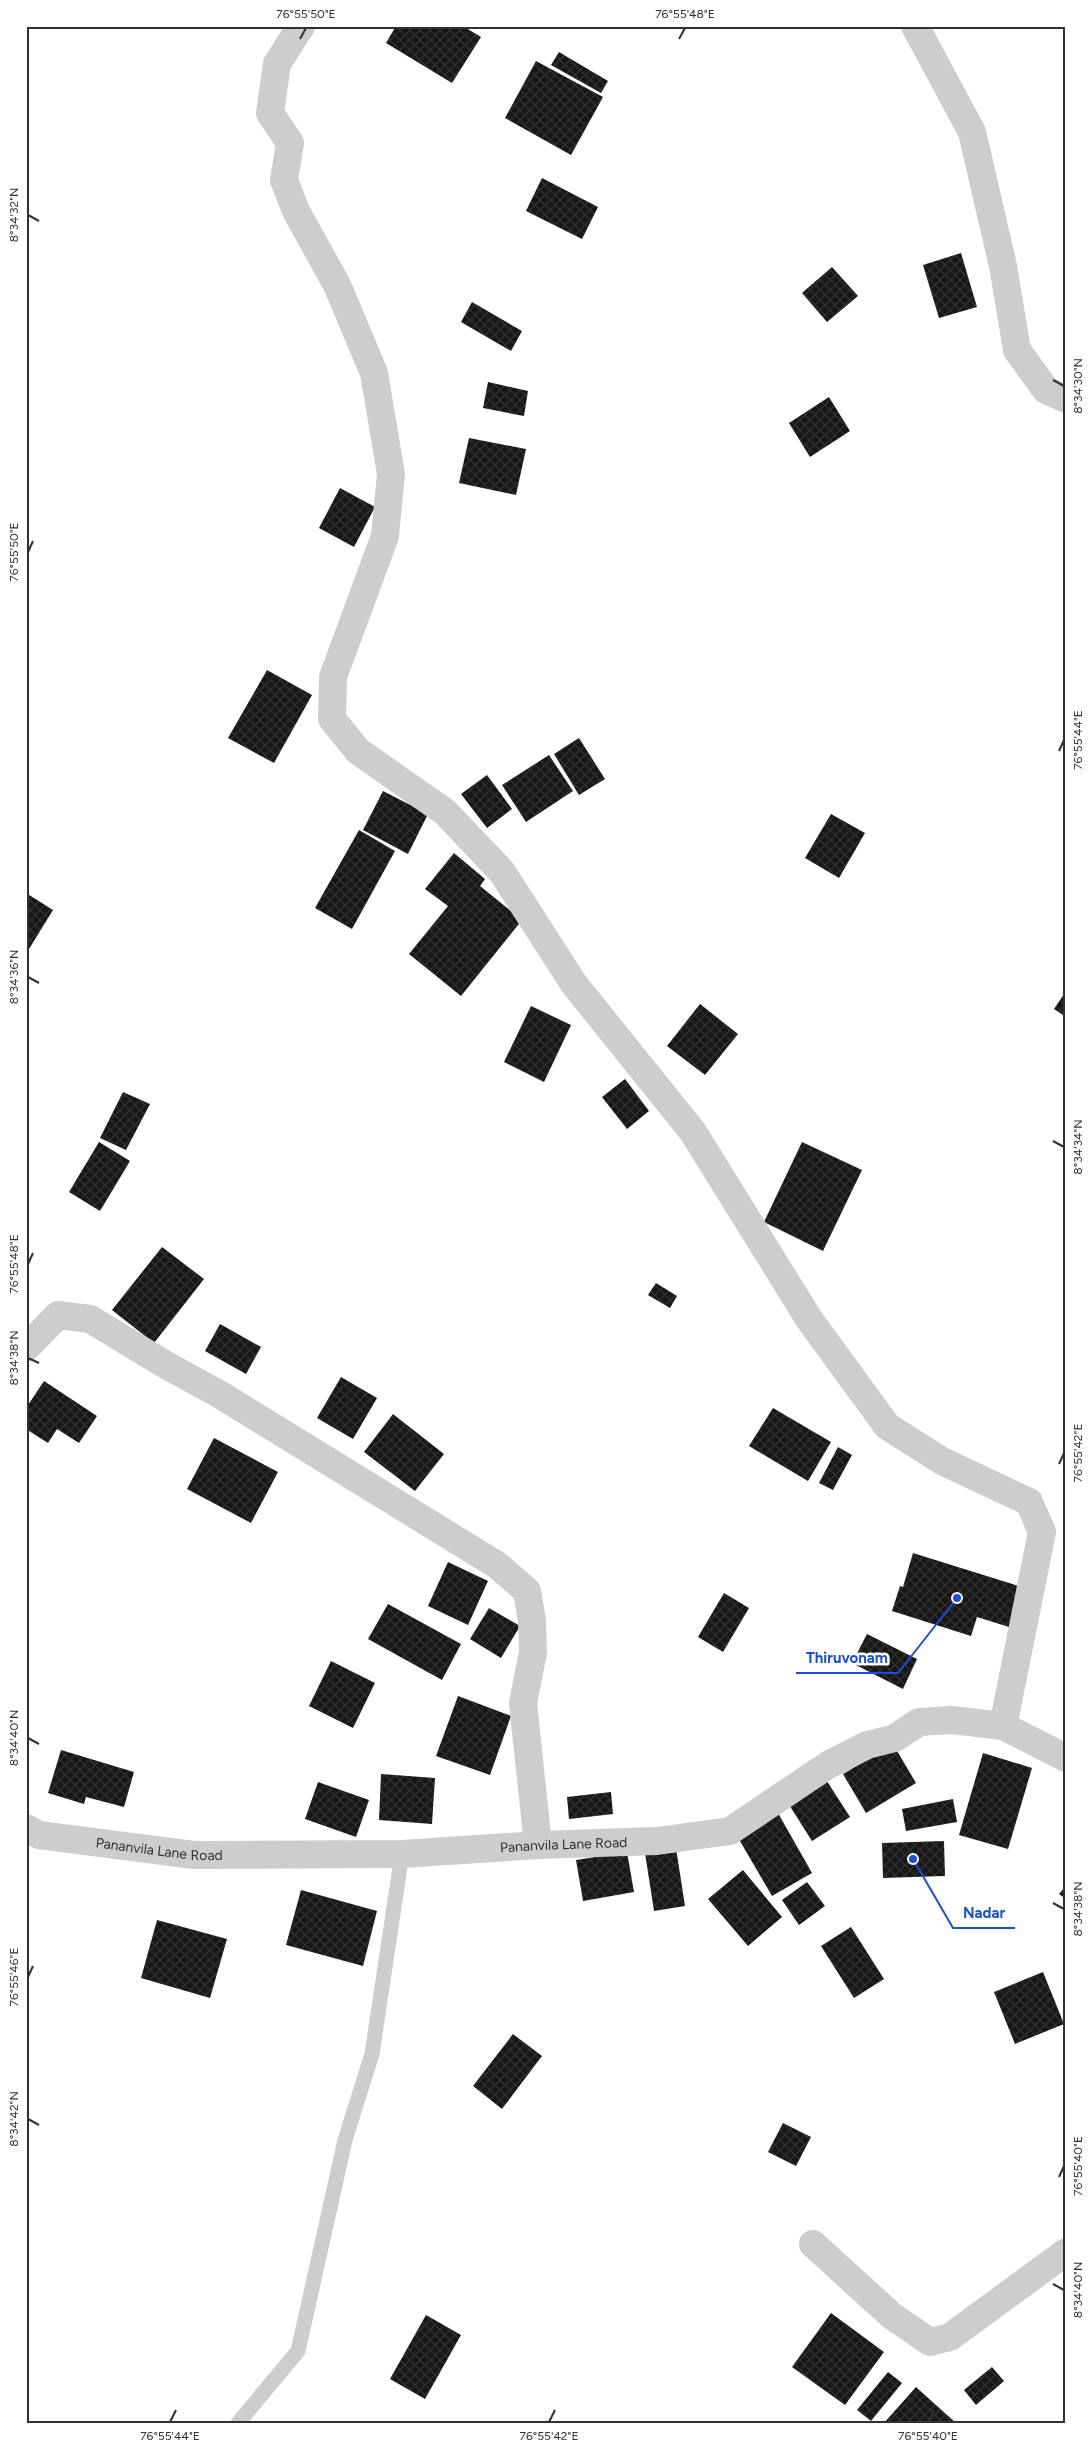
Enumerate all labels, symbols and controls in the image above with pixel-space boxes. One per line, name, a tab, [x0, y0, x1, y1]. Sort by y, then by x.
text: 76°55'50"E	[276, 7, 336, 21]
text: 76°55'48"E	[655, 7, 715, 21]
text: 8°34'32"N	[7, 188, 21, 242]
text: 8°34'30"N	[1071, 358, 1085, 414]
text: 76°55'50"E	[7, 522, 21, 582]
text: 76°55'44"E	[1071, 710, 1085, 770]
text: 8°34'36"N	[7, 950, 21, 1004]
text: 8°34'34"N	[1071, 1119, 1085, 1175]
text: 76°55'48"E	[7, 1234, 21, 1294]
text: 8°34'38"N	[7, 1330, 21, 1386]
text: 76°55'42"E	[1071, 1424, 1085, 1482]
callout: Thiruvonam	[796, 1643, 898, 1673]
text: Thiruvonam	[806, 1649, 888, 1667]
text: 8°34'40"N	[7, 1710, 21, 1766]
street label: Pananvila Lane Road	[95, 1834, 223, 1864]
street label: Pananvila Lane Road	[499, 1834, 628, 1857]
text: 8°34'38"N	[1071, 1881, 1085, 1937]
callout: Nadar	[953, 1898, 1015, 1928]
text: Nadar	[963, 1904, 1005, 1922]
text: 76°55'46"E	[7, 1947, 21, 2007]
text: 8°34'42"N	[7, 2091, 21, 2147]
text: 76°55'40"E	[1071, 2136, 1085, 2196]
text: 8°34'40"N	[1071, 2262, 1085, 2318]
text: 76°55'44"E	[140, 2429, 200, 2443]
text: 76°55'42"E	[520, 2429, 578, 2443]
text: 76°55'40"E	[898, 2429, 958, 2443]

